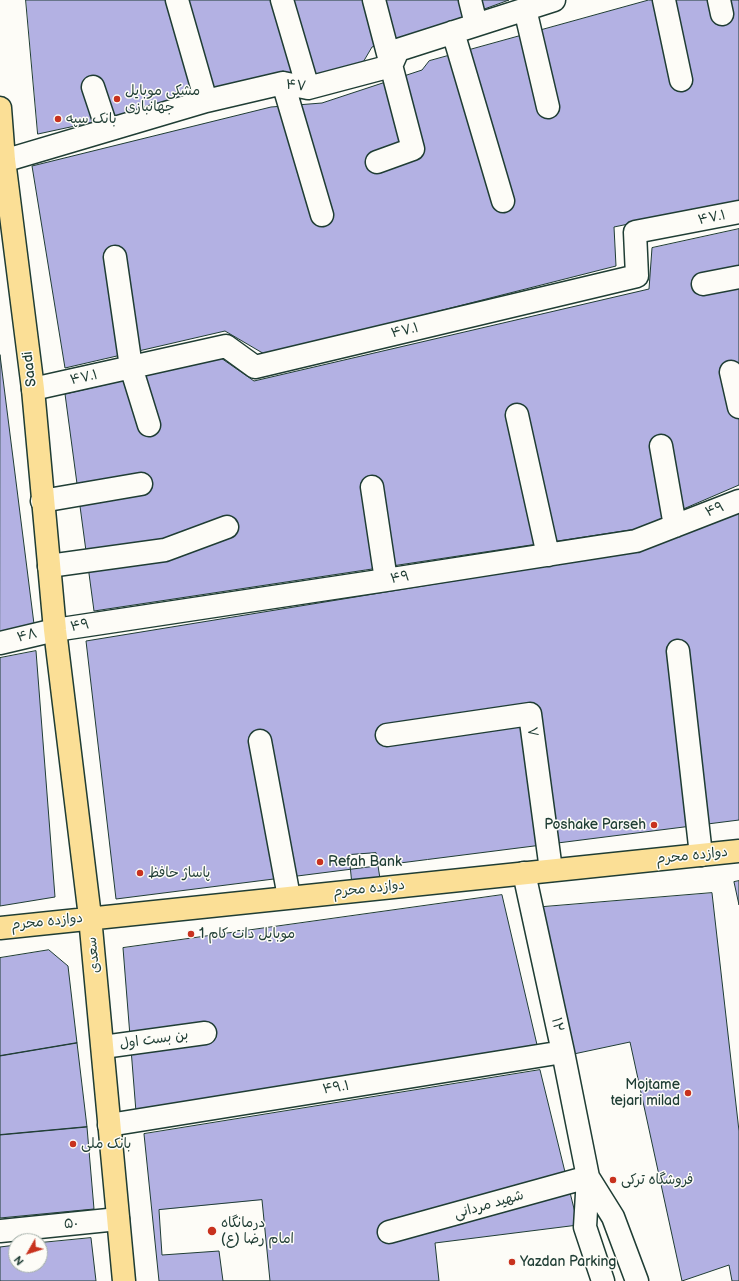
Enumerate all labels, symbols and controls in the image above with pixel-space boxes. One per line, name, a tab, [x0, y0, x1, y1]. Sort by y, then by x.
street label: ۴۷	[285, 77, 307, 95]
place label: مشکی موبایل جهانبازی	[125, 83, 200, 116]
marker: مشکی موبایل جهانبازی	[112, 94, 122, 104]
place label: بانک سپه	[66, 111, 117, 127]
marker: بانک سپه	[53, 114, 63, 124]
street label: ۴۷.۱	[697, 207, 727, 229]
street label: ۴۷.۱	[389, 320, 421, 342]
street label: Saadi	[19, 350, 41, 388]
street label: ۴۷.۱	[68, 367, 100, 389]
street label: ۴۹	[703, 499, 727, 521]
street label: ۴۹	[389, 568, 411, 588]
street label: ۴۹	[69, 616, 91, 636]
street label: ۴۸	[15, 626, 39, 646]
street label: ۷	[523, 726, 541, 738]
place label: Poshake Parseh	[544, 817, 646, 833]
marker: Poshake Parseh	[649, 820, 659, 830]
street label: دوازده محرم	[655, 844, 729, 868]
place label: Refah Bank	[328, 854, 402, 870]
marker: Refah Bank	[315, 857, 325, 867]
place label: پاساژ حافظ	[148, 865, 210, 881]
marker: پاساژ حافظ	[135, 868, 145, 878]
street label: دوازده محرم	[332, 877, 406, 901]
street label: دوازده محرم	[10, 910, 84, 934]
place label: موبایل دات کام 1	[199, 926, 295, 942]
marker: موبایل دات کام 1	[186, 929, 196, 939]
street label: سعدی	[84, 936, 104, 974]
street label: ۱۲	[547, 1016, 567, 1034]
street label: بن بست اول	[119, 1027, 189, 1053]
place label: Mojtame tejari milad	[611, 1077, 680, 1110]
street label: ۴۹.۱	[321, 1078, 351, 1098]
marker: Mojtame tejari milad	[683, 1088, 693, 1098]
place label: بانک ملی	[81, 1136, 131, 1152]
marker: بانک ملی	[68, 1139, 78, 1149]
place label: فروشگاه ترکی	[621, 1172, 693, 1188]
marker: فروشگاه ترکی	[608, 1175, 618, 1185]
street label: شهید مردانی	[452, 1187, 526, 1223]
street label: ۵۰	[63, 1215, 79, 1233]
place label: درمانگاه امام رضا (ع)	[221, 1215, 294, 1248]
marker: درمانگاه امام رضا (ع)	[206, 1225, 218, 1237]
north arrow	[8, 1233, 48, 1273]
text: N	[11, 1253, 27, 1268]
place label: Yazdan Parking	[520, 1254, 616, 1270]
marker: Yazdan Parking	[507, 1257, 517, 1267]

